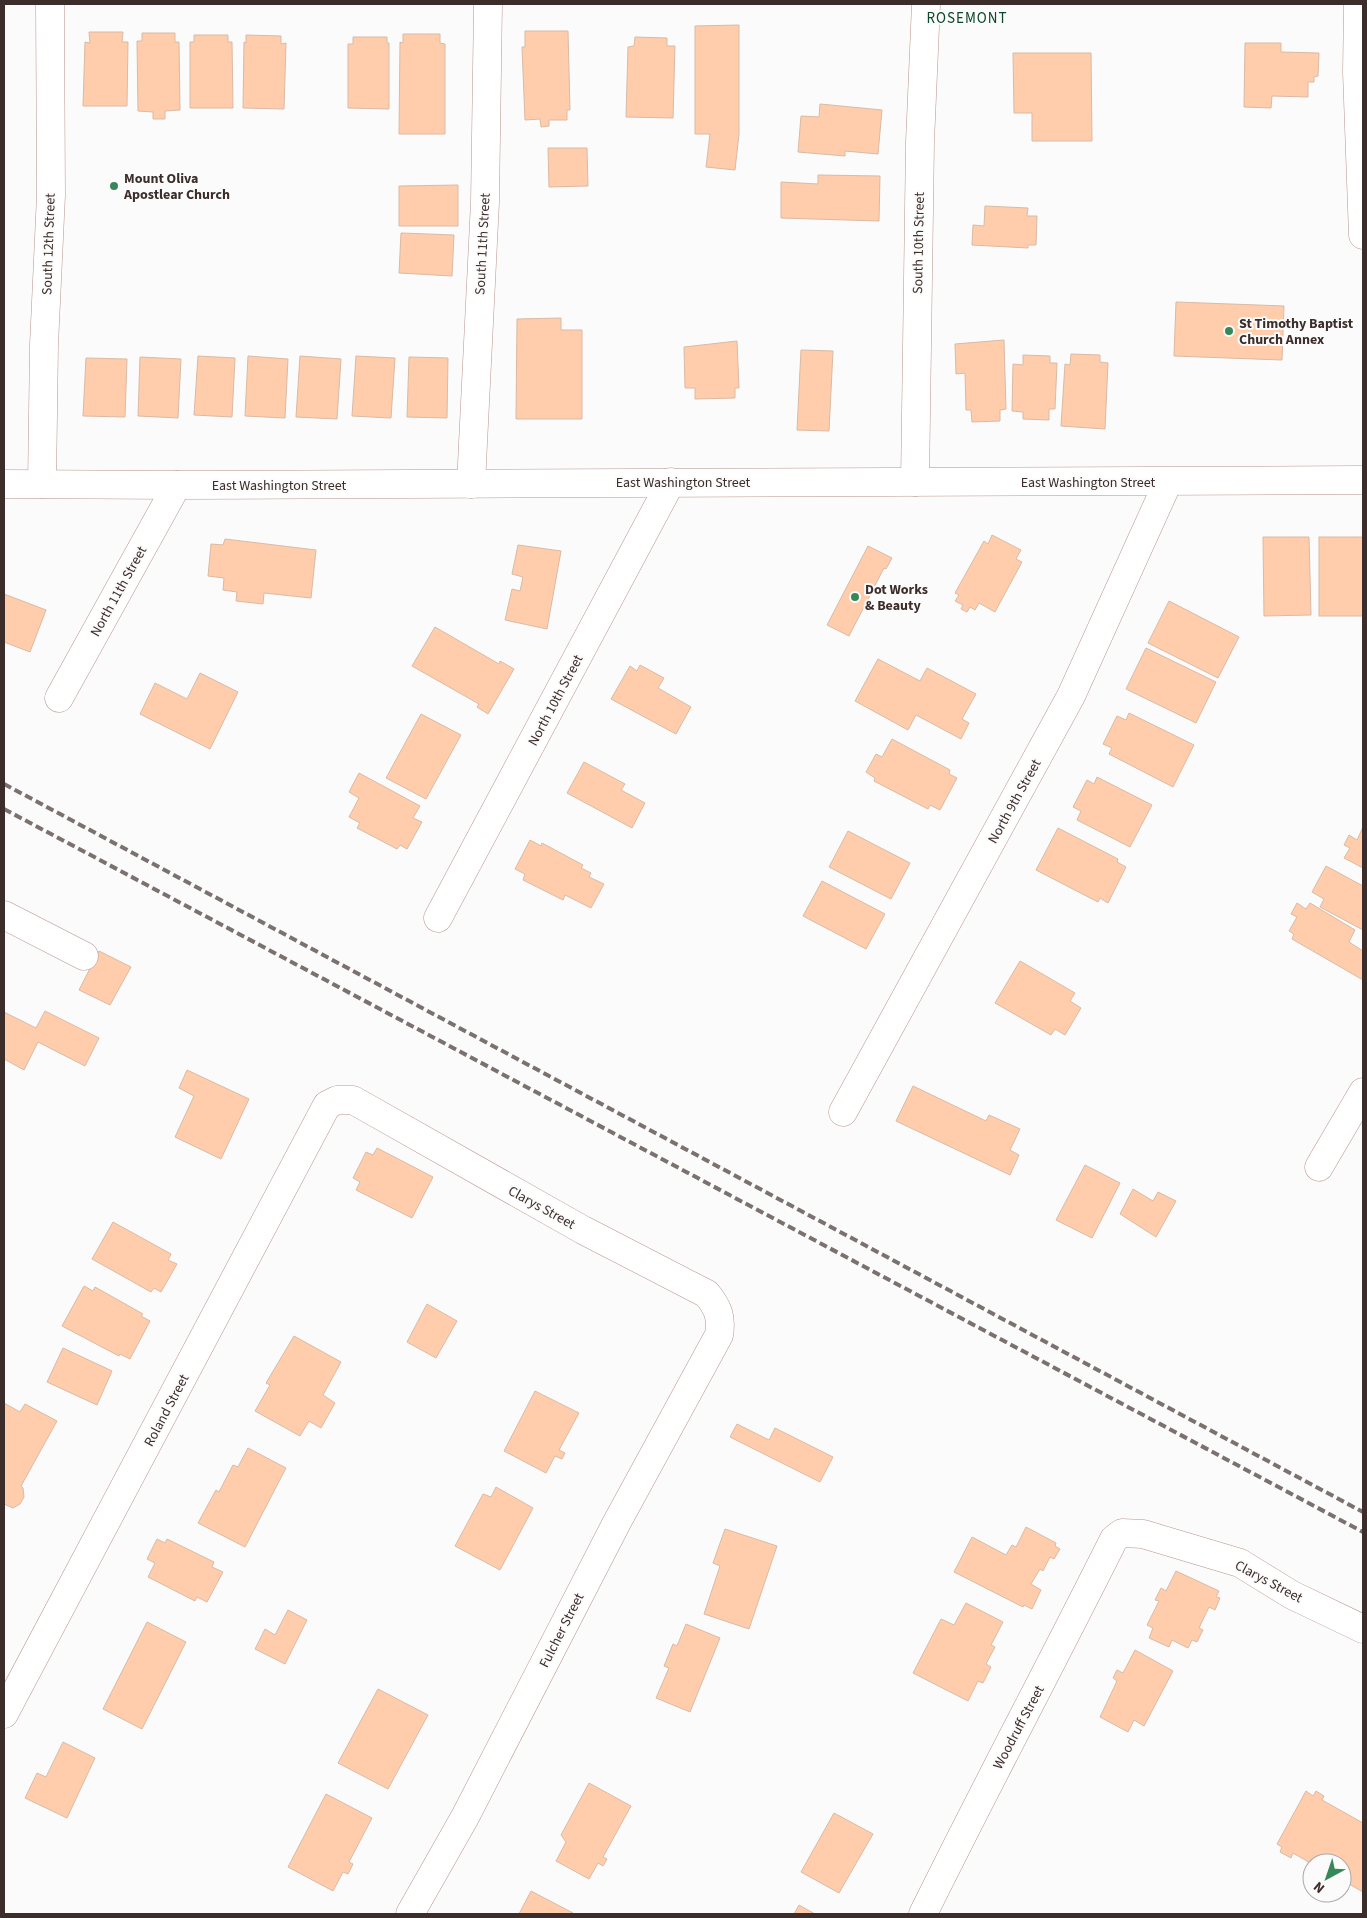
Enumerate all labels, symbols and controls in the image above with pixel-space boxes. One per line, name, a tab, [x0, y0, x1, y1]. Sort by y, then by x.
district label: ROSEMONT	[926, 8, 1008, 29]
place label: Mount Oliva Apostlear Church	[123, 169, 230, 205]
marker: Mount Oliva Apostlear Church	[108, 180, 120, 192]
street label: South 12th Street	[37, 192, 61, 295]
street label: South 11th Street	[470, 192, 496, 295]
street label: South 10th Street	[908, 192, 930, 294]
place label: St Timothy Baptist Church Annex	[1239, 314, 1354, 350]
marker: St Timothy Baptist Church Annex	[1223, 325, 1235, 337]
street label: East Washington Street	[616, 473, 751, 493]
street label: East Washington Street	[1021, 473, 1156, 493]
street label: East Washington Street	[212, 476, 347, 496]
street label: North 11th Street	[86, 542, 152, 640]
place label: Dot Works & Beauty	[865, 580, 928, 616]
marker: Dot Works & Beauty	[849, 591, 861, 603]
street label: North 10th Street	[523, 651, 588, 750]
street label: North 9th Street	[983, 755, 1046, 847]
street label: Clarys Street	[504, 1181, 579, 1235]
street label: Roland Street	[139, 1371, 194, 1450]
street label: Clarys Street	[1231, 1556, 1306, 1608]
street label: Fulcher Street	[534, 1589, 589, 1671]
street label: Woodruff Street	[988, 1682, 1050, 1773]
north arrow	[1302, 1853, 1352, 1903]
text: N	[1309, 1877, 1329, 1898]

